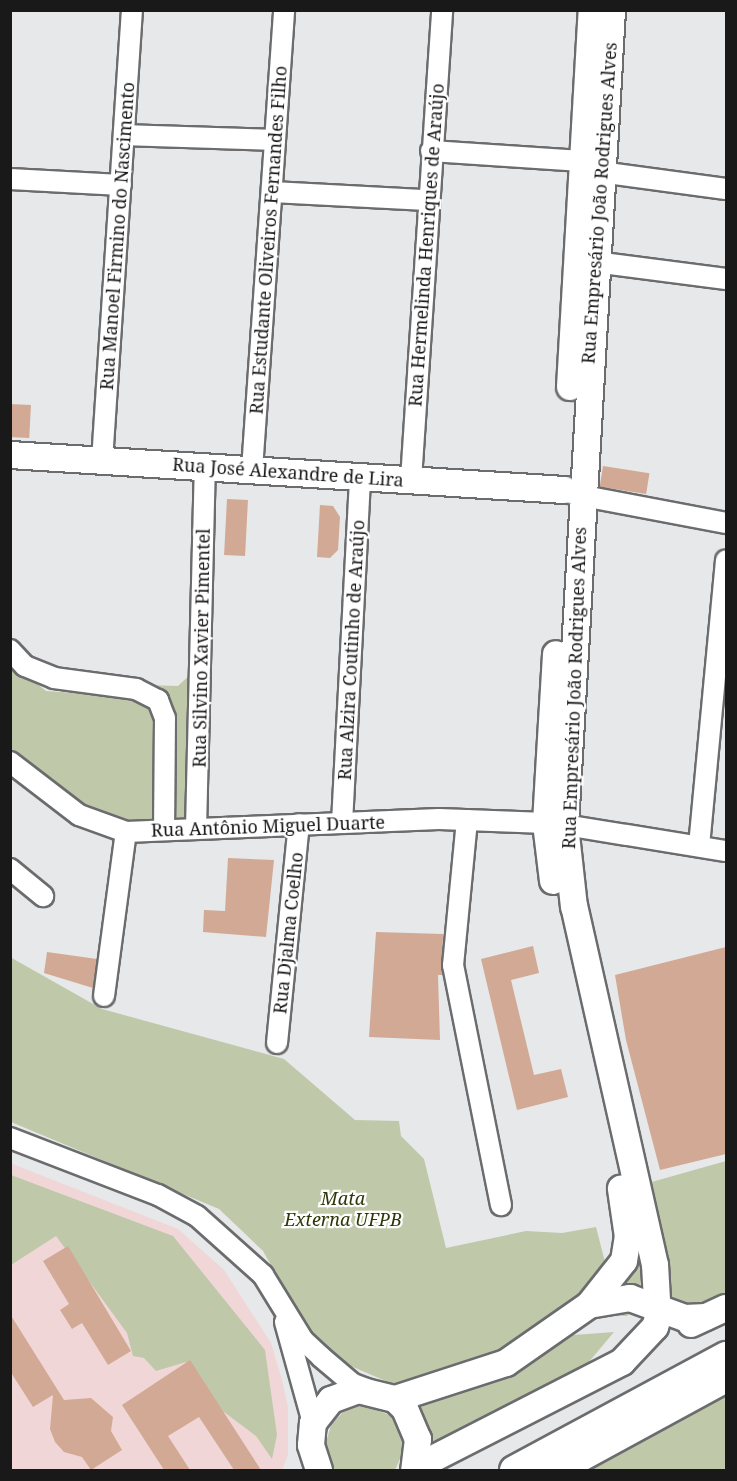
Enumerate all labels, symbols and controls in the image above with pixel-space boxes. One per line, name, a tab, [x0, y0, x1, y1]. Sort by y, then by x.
street label: Rua Empresário João Rodrigues Alves	[577, 41, 621, 365]
street label: Rua Estudante Oliveiros Fernandes Filho	[245, 65, 291, 415]
street label: Rua Manoel Firmino do Nascimento	[95, 81, 139, 391]
street label: Rua Hermelinda Henriques de Araújo	[404, 83, 448, 407]
street label: Rua José Alexandre de Lira	[172, 453, 404, 491]
street label: Rua Alzira Coutinho de Araújo	[333, 519, 369, 781]
street label: Rua Empresário João Rodrigues Alves	[558, 526, 590, 850]
street label: Rua Silvino Xavier Pimentel	[188, 528, 214, 768]
street label: Rua Antônio Miguel Duarte	[151, 811, 385, 841]
street label: Rua Djalma Coelho	[269, 851, 307, 1015]
park label: Mata Externa UFPB	[284, 1188, 402, 1230]

